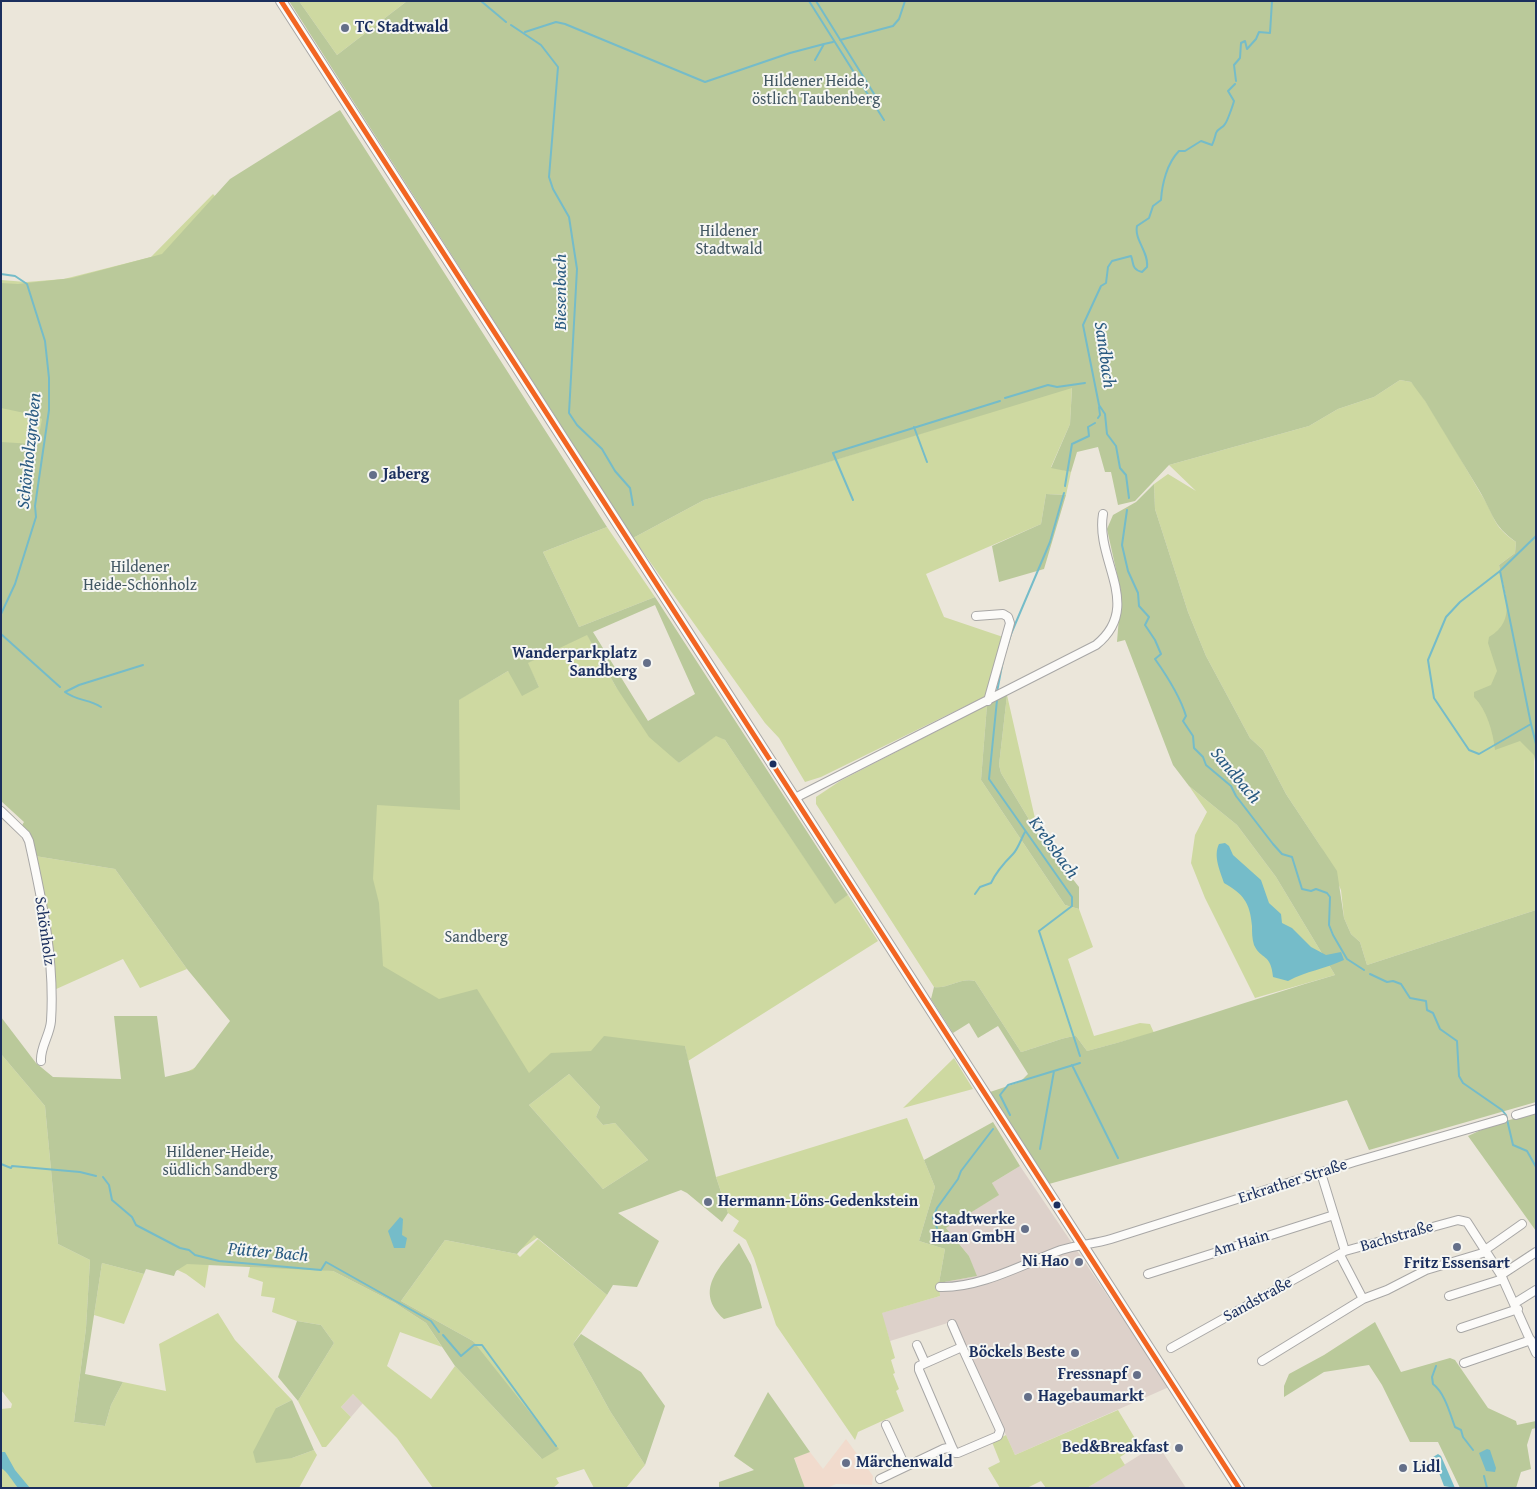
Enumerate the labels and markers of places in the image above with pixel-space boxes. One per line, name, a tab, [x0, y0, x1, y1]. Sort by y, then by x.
place label: TC Stadtwald	[355, 18, 449, 38]
marker: TC Stadtwald	[339, 22, 351, 34]
place label: Jaberg	[383, 465, 429, 485]
marker: Jaberg	[367, 469, 379, 481]
place label: Wanderparkplatz Sandberg	[512, 644, 637, 682]
marker: Wanderparkplatz Sandberg	[641, 657, 653, 669]
unlabelled marker	[768, 759, 778, 769]
place label: Hermann-Löns-Gedenkstein	[718, 1192, 918, 1212]
marker: Hermann-Löns-Gedenkstein	[702, 1196, 714, 1208]
unlabelled marker	[1052, 1200, 1062, 1210]
place label: Stadtwerke Haan GmbH	[931, 1210, 1015, 1248]
marker: Stadtwerke Haan GmbH	[1019, 1223, 1031, 1235]
marker: Fritz Essensart	[1451, 1241, 1463, 1253]
place label: Ni Hao	[1022, 1252, 1069, 1272]
place label: Fritz Essensart	[1404, 1254, 1510, 1274]
marker: Ni Hao	[1073, 1256, 1085, 1268]
place label: Böckels Beste	[969, 1343, 1065, 1363]
marker: Böckels Beste	[1069, 1347, 1081, 1359]
place label: Fressnapf	[1058, 1365, 1127, 1385]
marker: Fressnapf	[1131, 1369, 1143, 1381]
place label: Hagebaumarkt	[1038, 1387, 1144, 1407]
marker: Hagebaumarkt	[1022, 1391, 1034, 1403]
place label: Bed&Breakfast	[1062, 1438, 1169, 1458]
marker: Bed&Breakfast	[1173, 1442, 1185, 1454]
place label: Märchenwald	[856, 1453, 953, 1473]
marker: Märchenwald	[840, 1457, 852, 1469]
place label: Lidl	[1413, 1458, 1440, 1478]
marker: Lidl	[1397, 1462, 1409, 1474]

